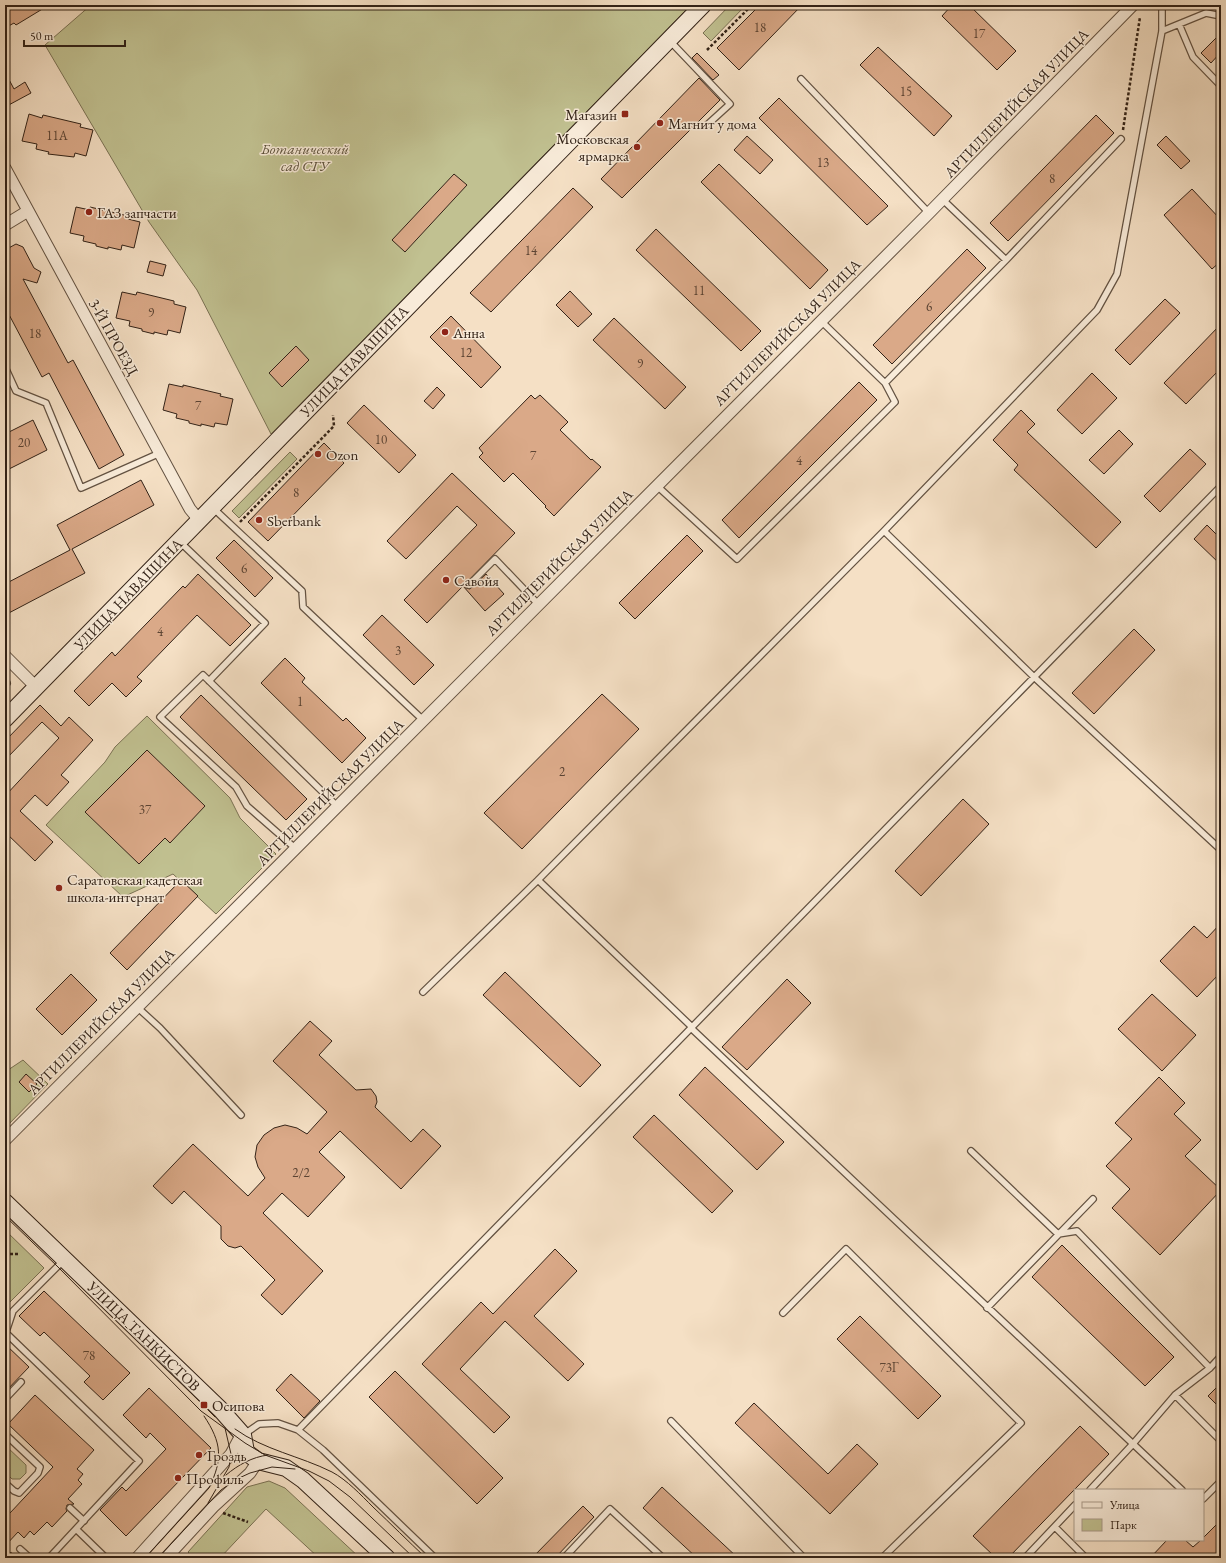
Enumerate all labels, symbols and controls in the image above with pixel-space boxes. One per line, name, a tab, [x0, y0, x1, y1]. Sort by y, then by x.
house number: 18	[754, 19, 766, 36]
scale bar	[24, 22, 125, 48]
street label: АРТИЛЛЕРИЙСКАЯ УЛИЦА	[939, 24, 1093, 182]
house number: 17	[973, 25, 986, 42]
text: 50 m	[30, 28, 54, 44]
house number: 15	[900, 83, 912, 100]
place label: Магазин	[565, 105, 617, 124]
marker: Магазин	[620, 109, 630, 119]
place label: Магнит у дома	[668, 114, 756, 133]
marker: Магнит у дома	[655, 118, 665, 128]
house number: 11А	[46, 127, 69, 144]
place label: Московская ярмарка	[556, 129, 629, 165]
park label: Ботанический сад СГУ	[260, 139, 349, 175]
marker: Московская ярмарка	[632, 142, 642, 152]
house number: 13	[817, 154, 829, 171]
house number: 8	[1049, 170, 1055, 187]
place label: ГАЗ запчасти	[97, 203, 177, 222]
marker: ГАЗ запчасти	[84, 207, 94, 217]
house number: 14	[525, 242, 538, 259]
street label: АРТИЛЛЕРИЙСКАЯ УЛИЦА	[709, 254, 865, 410]
house number: 11	[693, 282, 705, 299]
street label: 3-Й ПРОЕЗД	[85, 295, 143, 379]
house number: 6	[926, 298, 932, 315]
street label: УЛИЦА НАВАШИНА	[295, 301, 413, 422]
house number: 9	[148, 304, 155, 321]
place label: Анна	[452, 323, 485, 342]
house number: 18	[29, 325, 41, 342]
marker: Анна	[440, 327, 450, 337]
house number: 12	[460, 344, 473, 361]
house number: 9	[637, 355, 644, 372]
house number: 7	[195, 397, 202, 414]
house number: 10	[375, 431, 387, 448]
house number: 20	[18, 434, 30, 451]
place label: Ozon	[326, 445, 359, 464]
house number: 7	[530, 447, 537, 464]
marker: Ozon	[313, 449, 323, 459]
house number: 4	[796, 452, 803, 469]
house number: 8	[293, 484, 299, 501]
street label: АРТИЛЛЕРИЙСКАЯ УЛИЦА	[481, 484, 637, 640]
place label: Sberbank	[267, 511, 322, 530]
marker: Sberbank	[254, 515, 264, 525]
street label: УЛИЦА НАВАШИНА	[69, 534, 187, 655]
house number: 6	[241, 560, 247, 577]
place label: Савойя	[454, 571, 499, 590]
marker: Савойя	[441, 575, 451, 585]
house number: 4	[157, 623, 164, 640]
house number: 3	[395, 642, 401, 659]
house number: 1	[297, 693, 303, 710]
street label: АРТИЛЛЕРИЙСКАЯ УЛИЦА	[252, 714, 408, 870]
house number: 2	[559, 763, 566, 780]
house number: 37	[139, 801, 152, 818]
place label: Саратовская кадетская школа-интернат	[67, 870, 203, 906]
marker: Саратовская кадетская школа-интернат	[54, 883, 64, 893]
street label: АРТИЛЛЕРИЙСКАЯ УЛИЦА	[23, 943, 179, 1099]
house number: 2/2	[292, 1164, 311, 1181]
street label: УЛИЦА ТАНКИСТОВ	[83, 1276, 205, 1395]
house number: 78	[83, 1347, 95, 1364]
house number: 73Г	[879, 1359, 899, 1376]
place label: Осипова	[212, 1396, 265, 1415]
marker: Осипова	[199, 1400, 209, 1410]
place label: Гроздь	[207, 1446, 247, 1465]
marker: Гроздь	[194, 1450, 204, 1460]
place label: Профиль	[186, 1469, 244, 1488]
marker: Профиль	[173, 1473, 183, 1483]
legend	[1074, 1489, 1204, 1541]
text: Улица	[1109, 1497, 1140, 1513]
text: Парк	[1110, 1517, 1137, 1533]

